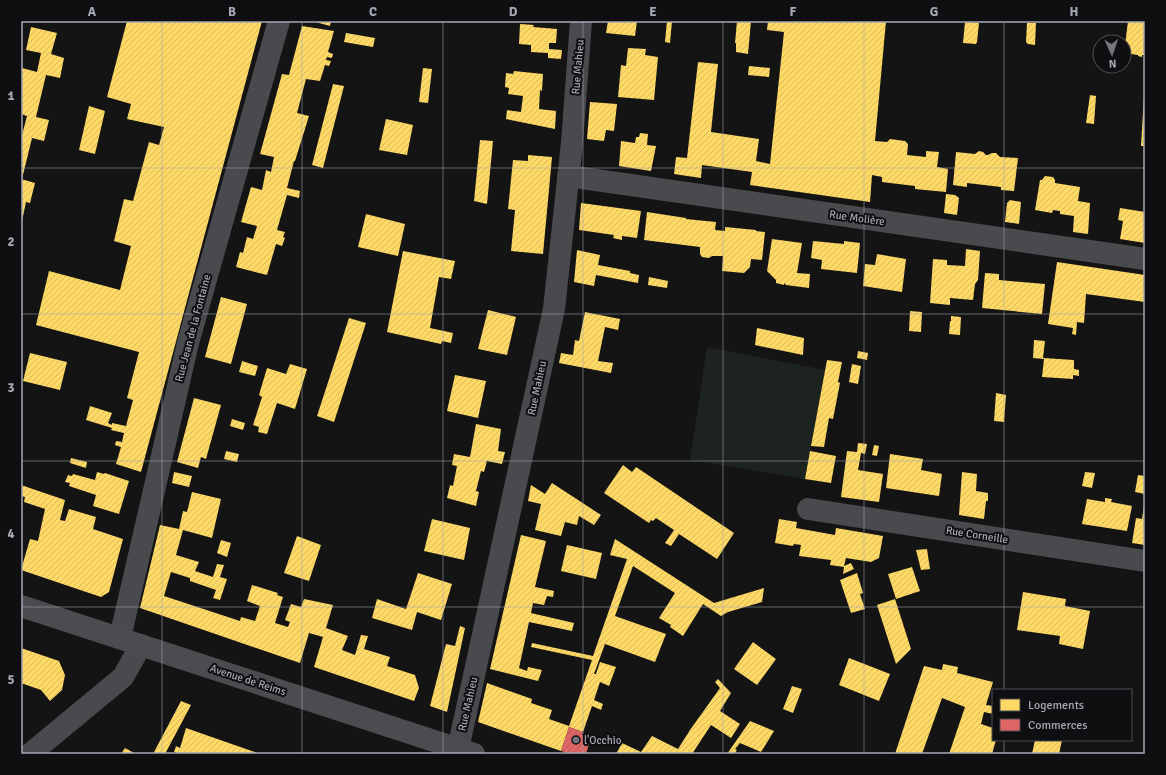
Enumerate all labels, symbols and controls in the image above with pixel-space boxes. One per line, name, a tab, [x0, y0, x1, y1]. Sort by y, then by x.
text: A	[88, 4, 97, 20]
text: B	[228, 4, 236, 20]
text: C	[369, 4, 377, 20]
text: D	[509, 4, 518, 20]
text: E	[649, 4, 657, 20]
text: F	[790, 4, 797, 20]
text: G	[930, 4, 938, 20]
text: H	[1070, 4, 1078, 20]
north arrow	[1092, 34, 1132, 74]
street label: Rue Mahieu	[569, 39, 587, 95]
text: N	[1108, 57, 1117, 70]
text: 1	[7, 88, 15, 104]
street label: Rue Molière	[828, 208, 886, 228]
text: 2	[7, 234, 15, 250]
street label: Rue Jean de la Fontaine	[172, 273, 214, 383]
street label: Rue Mahieu	[525, 360, 549, 416]
text: 3	[7, 380, 15, 396]
street label: Rue Corneille	[945, 524, 1009, 546]
text: 4	[7, 526, 15, 542]
street label: Avenue de Reims	[208, 662, 288, 698]
text: 5	[7, 672, 15, 688]
street label: Rue Mahieu	[455, 676, 481, 732]
legend	[992, 689, 1132, 741]
text: Logements	[1028, 698, 1084, 713]
text: Commerces	[1028, 718, 1088, 733]
place label: l'Occhio	[584, 734, 622, 747]
marker: l'Occhio	[571, 735, 581, 745]

